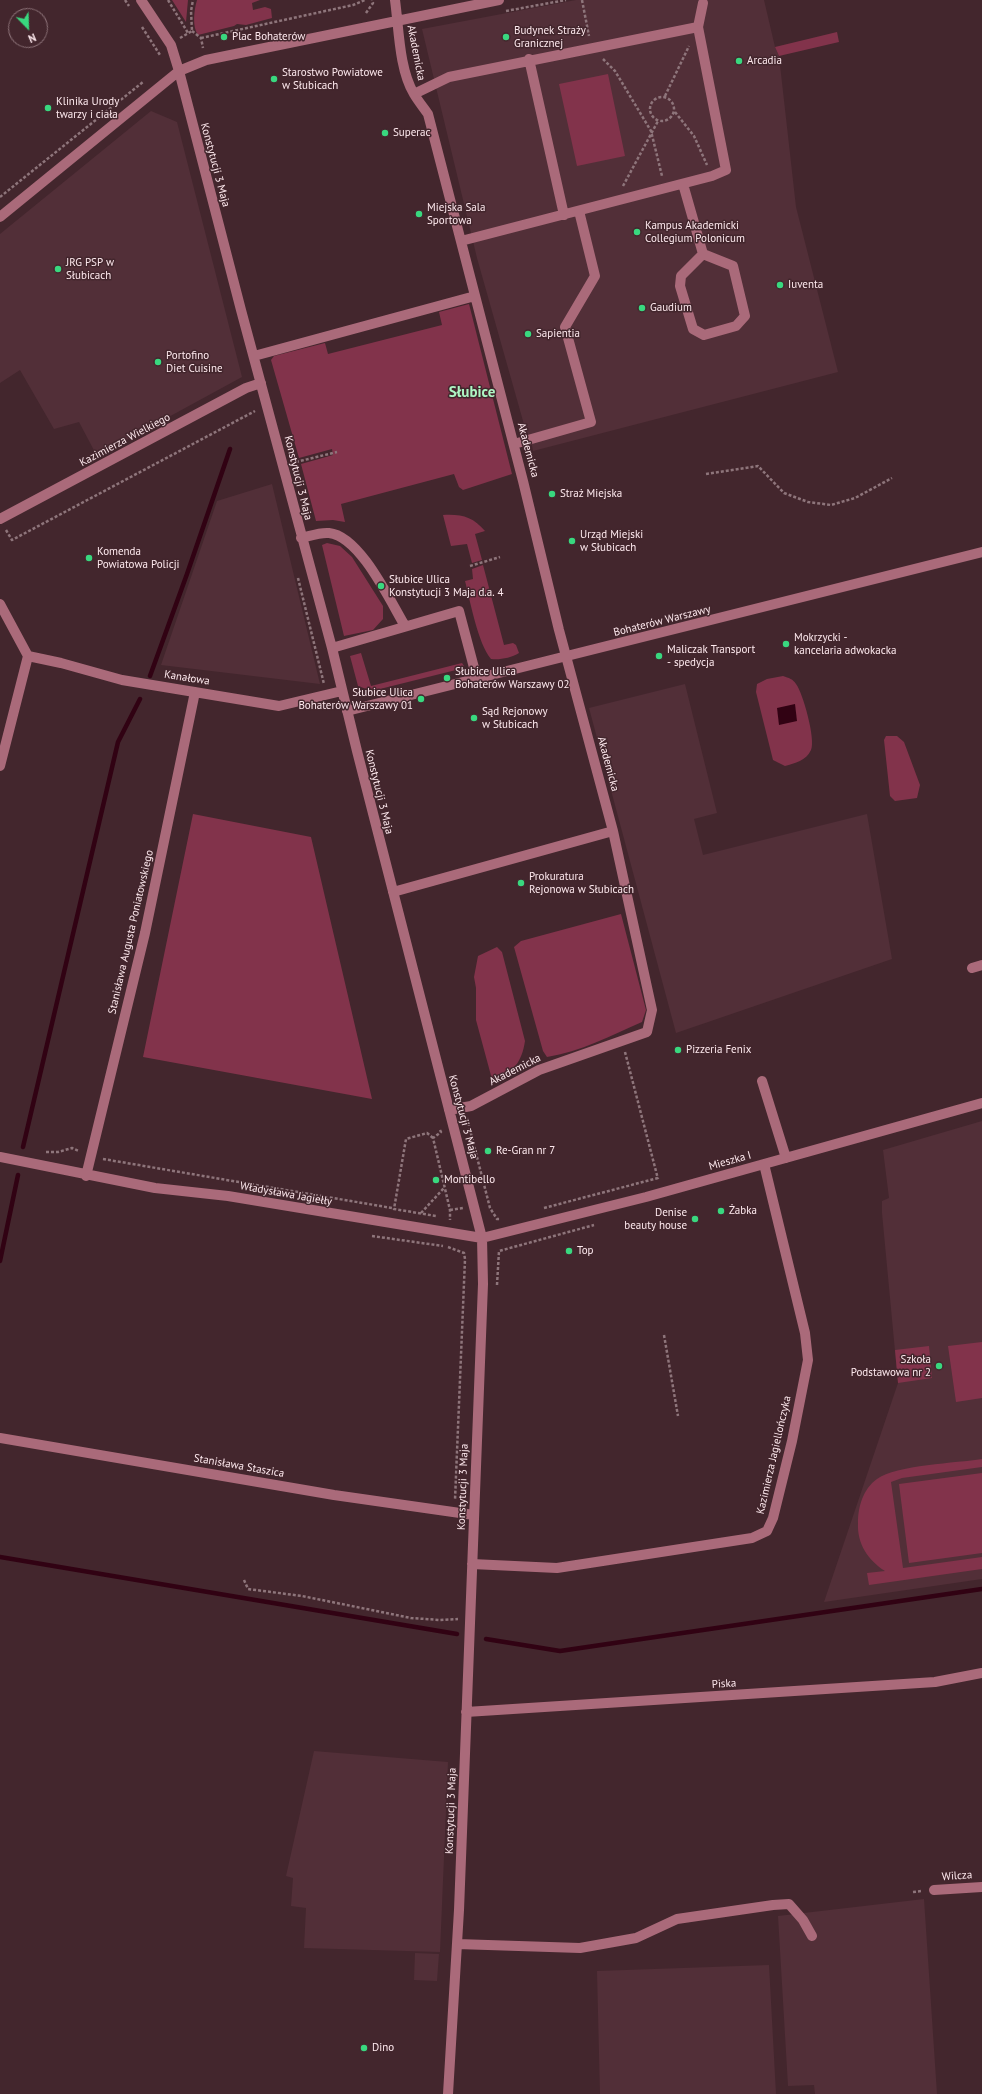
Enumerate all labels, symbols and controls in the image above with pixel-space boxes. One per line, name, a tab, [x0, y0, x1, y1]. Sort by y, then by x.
north arrow	[8, 8, 48, 48]
street label: Akademicka	[404, 24, 428, 82]
place label: Budynek Straży Granicznej	[514, 24, 586, 50]
text: N	[26, 30, 38, 46]
place label: Plac Bohaterów	[232, 30, 305, 44]
marker: Plac Bohaterów	[219, 32, 229, 42]
marker: Budynek Straży Granicznej	[501, 32, 511, 42]
place label: Arcadia	[747, 54, 782, 68]
marker: Arcadia	[734, 56, 744, 66]
place label: Starostwo Powiatowe w Słubicach	[282, 66, 383, 92]
marker: Starostwo Powiatowe w Słubicach	[269, 74, 279, 84]
place label: Klinika Urody twarzy i ciała	[56, 95, 119, 121]
marker: Klinika Urody twarzy i ciała	[43, 103, 53, 113]
street label: Konstytucji 3 Maja	[197, 122, 233, 208]
place label: Superac	[393, 126, 430, 140]
marker: Superac	[380, 128, 390, 138]
place label: Miejska Sala Sportowa	[427, 201, 485, 227]
marker: Miejska Sala Sportowa	[414, 209, 424, 219]
place label: Kampus Akademicki Collegium Polonicum	[645, 219, 745, 245]
marker: Kampus Akademicki Collegium Polonicum	[632, 227, 642, 237]
place label: JRG PSP w Słubicach	[66, 256, 114, 282]
marker: JRG PSP w Słubicach	[53, 264, 63, 274]
place label: Iuventa	[788, 278, 823, 292]
marker: Iuventa	[775, 280, 785, 290]
place label: Gaudium	[650, 301, 692, 315]
marker: Gaudium	[637, 303, 647, 313]
place label: Sapientia	[536, 327, 580, 341]
marker: Sapientia	[523, 329, 533, 339]
place label: Portofino Diet Cuisine	[166, 349, 223, 375]
marker: Portofino Diet Cuisine	[153, 357, 163, 367]
district label: Słubice	[449, 384, 495, 402]
street label: Kazimierza Wielkiego	[77, 411, 173, 469]
street label: Akademicka	[514, 421, 542, 479]
street label: Konstytucji 3 Maja	[281, 434, 315, 522]
place label: Straż Miejska	[560, 487, 622, 501]
marker: Straż Miejska	[547, 489, 557, 499]
place label: Urząd Miejski w Słubicach	[580, 528, 643, 554]
marker: Urząd Miejski w Słubicach	[567, 536, 577, 546]
place label: Komenda Powiatowa Policji	[97, 545, 180, 571]
marker: Komenda Powiatowa Policji	[84, 553, 94, 563]
place label: Słubice Ulica Konstytucji 3 Maja d.a. 4	[389, 573, 503, 599]
marker: Słubice Ulica Konstytucji 3 Maja d.a. 4	[376, 581, 386, 591]
street label: Bohaterów Warszawy	[612, 603, 712, 639]
place label: Mokrzycki - kancelaria adwokacka	[794, 631, 896, 657]
marker: Mokrzycki - kancelaria adwokacka	[781, 639, 791, 649]
place label: Maliczak Transport - spedycja	[667, 643, 755, 669]
marker: Maliczak Transport - spedycja	[654, 651, 664, 661]
place label: Słubice Ulica Bohaterów Warszawy 02	[455, 665, 570, 691]
street label: Kanałowa	[163, 668, 211, 688]
marker: Słubice Ulica Bohaterów Warszawy 02	[442, 673, 452, 683]
place label: Słubice Ulica Bohaterów Warszawy 01	[298, 686, 413, 712]
marker: Słubice Ulica Bohaterów Warszawy 01	[416, 694, 426, 704]
place label: Sąd Rejonowy w Słubicach	[482, 705, 548, 731]
marker: Sąd Rejonowy w Słubicach	[469, 713, 479, 723]
street label: Akademicka	[594, 735, 622, 793]
street label: Konstytucji 3 Maja	[362, 748, 396, 836]
street label: Stanisława Augusta Poniatowskiego	[106, 848, 156, 1016]
place label: Prokuratura Rejonowa w Słubicach	[529, 870, 634, 896]
marker: Prokuratura Rejonowa w Słubicach	[516, 878, 526, 888]
place label: Pizzeria Fenix	[686, 1043, 751, 1057]
marker: Pizzeria Fenix	[673, 1045, 683, 1055]
street label: Akademicka	[487, 1051, 543, 1089]
street label: Konstytucji 3 Maja	[445, 1074, 481, 1160]
place label: Re-Gran nr 7	[496, 1144, 555, 1158]
marker: Re-Gran nr 7	[483, 1146, 493, 1156]
street label: Mieszka I	[707, 1149, 753, 1173]
place label: Montibello	[444, 1173, 495, 1187]
marker: Montibello	[431, 1175, 441, 1185]
street label: Władysława Jagiełły	[239, 1179, 333, 1209]
place label: Żabka	[729, 1204, 757, 1218]
place label: Denise beauty house	[624, 1206, 687, 1232]
marker: Żabka	[716, 1206, 726, 1216]
marker: Denise beauty house	[690, 1214, 700, 1224]
place label: Top	[577, 1244, 594, 1258]
marker: Top	[564, 1246, 574, 1256]
place label: Szkoła Podstawowa nr 2	[851, 1353, 931, 1379]
marker: Szkoła Podstawowa nr 2	[934, 1361, 944, 1371]
street label: Kazimierza Jagiellończyka	[754, 1395, 794, 1515]
street label: Konstytucji 3 Maja	[455, 1444, 471, 1530]
street label: Stanisława Staszica	[193, 1452, 285, 1480]
street label: Piska	[711, 1677, 737, 1691]
street label: Konstytucji 3 Maja	[443, 1768, 459, 1854]
street label: Wilcza	[941, 1868, 973, 1884]
place label: Dino	[372, 2041, 394, 2055]
marker: Dino	[359, 2043, 369, 2053]

